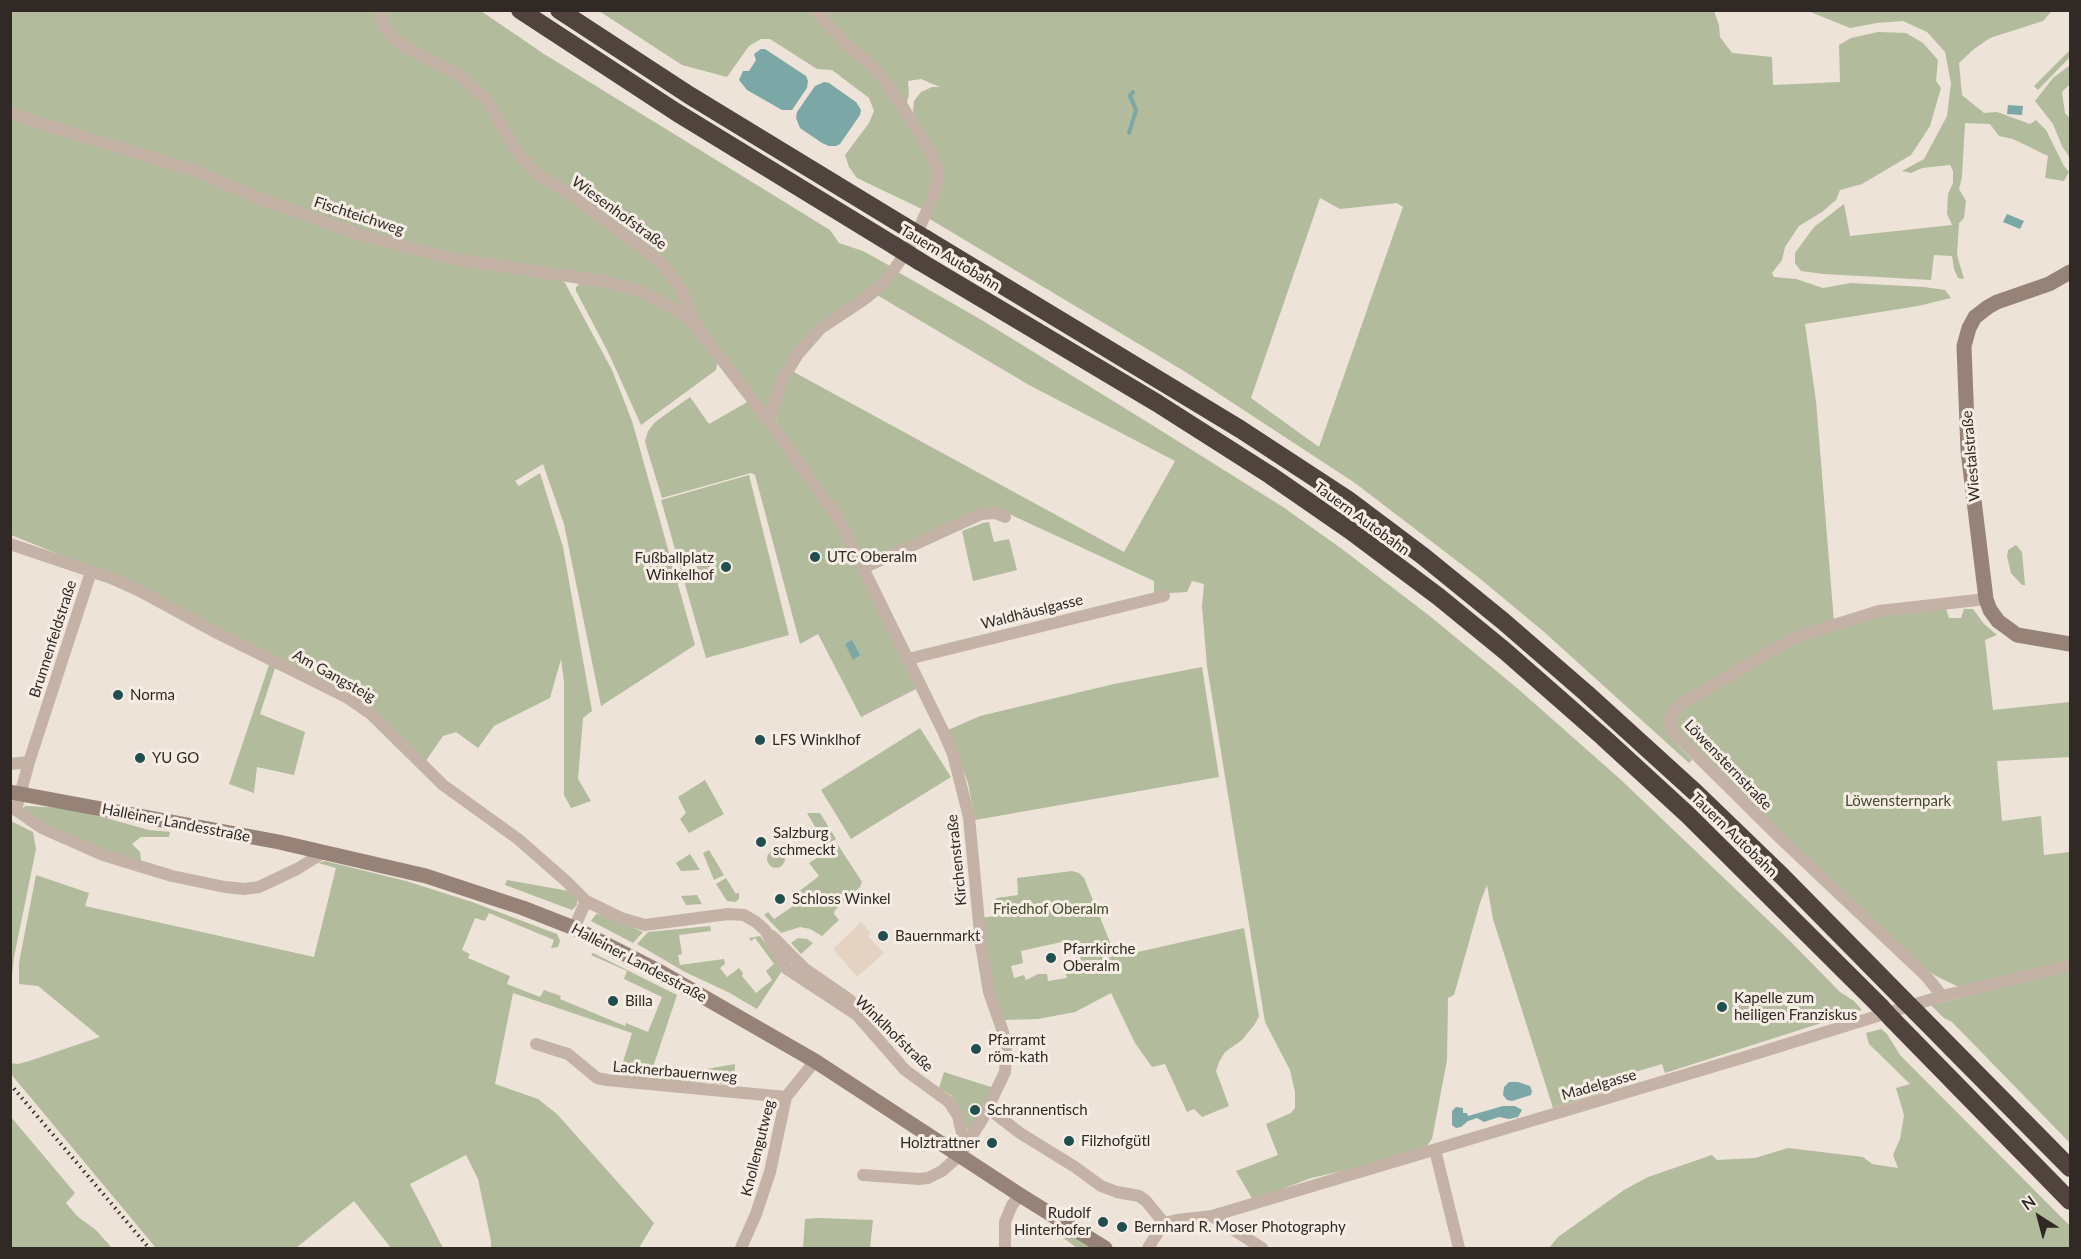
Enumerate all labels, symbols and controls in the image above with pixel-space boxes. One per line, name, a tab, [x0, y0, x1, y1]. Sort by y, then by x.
street label: Wiesenhofstraße	[568, 172, 670, 254]
street label: Fischteichweg	[312, 193, 406, 239]
street label: Tauern Autobahn	[897, 221, 1003, 295]
street label: Wiestalstraße	[1958, 410, 1984, 502]
street label: Tauern Autobahn	[1311, 478, 1413, 560]
place label: UTC Oberalm	[827, 548, 917, 566]
place label: Fußballplatz Winkelhof	[635, 549, 714, 584]
marker: UTC Oberalm	[808, 550, 822, 564]
marker: Fußballplatz Winkelhof	[719, 560, 733, 574]
street label: Brunnenfeldstraße	[26, 578, 80, 700]
street label: Waldhäuslgasse	[979, 591, 1085, 633]
street label: Am Gangsteig	[289, 646, 379, 706]
place label: Norma	[130, 686, 175, 704]
marker: Norma	[111, 688, 125, 702]
street label: Löwensternstraße	[1680, 716, 1776, 814]
place label: LFS Winklhof	[772, 731, 860, 749]
marker: LFS Winklhof	[753, 733, 767, 747]
place label: YU GO	[152, 749, 199, 767]
marker: YU GO	[133, 751, 147, 765]
street label: Tauern Autobahn	[1687, 789, 1781, 881]
park label: Löwensternpark	[1845, 792, 1951, 810]
street label: Halleiner Landesstraße	[100, 800, 252, 846]
street label: Kirchenstraße	[943, 813, 971, 907]
place label: Salzburg schmeckt	[773, 824, 835, 859]
marker: Salzburg schmeckt	[754, 835, 768, 849]
place label: Schloss Winkel	[792, 890, 891, 908]
marker: Schloss Winkel	[773, 892, 787, 906]
park label: Friedhof Oberalm	[993, 900, 1109, 918]
street label: Halleiner Landesstraße	[568, 920, 710, 1006]
place label: Bauernmarkt	[895, 927, 980, 945]
marker: Bauernmarkt	[876, 929, 890, 943]
place label: Pfarrkirche Oberalm	[1063, 940, 1135, 975]
marker: Pfarrkirche Oberalm	[1044, 951, 1058, 965]
place label: Kapelle zum heiligen Franziskus	[1734, 989, 1857, 1024]
place label: Billa	[625, 992, 653, 1010]
street label: Winklhofstraße	[851, 992, 937, 1076]
marker: Billa	[606, 994, 620, 1008]
marker: Kapelle zum heiligen Franziskus	[1715, 1000, 1729, 1014]
place label: Pfarramt röm-kath	[988, 1031, 1048, 1066]
marker: Pfarramt röm-kath	[969, 1042, 983, 1056]
street label: Lacknerbauernweg	[612, 1058, 738, 1086]
street label: Madelgasse	[1559, 1066, 1639, 1104]
street label: Knollengutweg	[737, 1098, 779, 1198]
place label: Schrannentisch	[987, 1101, 1088, 1119]
marker: Schrannentisch	[968, 1103, 982, 1117]
place label: Filzhofgütl	[1081, 1132, 1150, 1150]
place label: Holztrattner	[900, 1134, 980, 1152]
marker: Filzhofgütl	[1062, 1134, 1076, 1148]
marker: Holztrattner	[985, 1136, 999, 1150]
north arrow	[2009, 1187, 2069, 1247]
text: N	[2018, 1191, 2039, 1213]
place label: Rudolf Hinterhofer	[1014, 1204, 1091, 1239]
marker: Rudolf Hinterhofer	[1096, 1215, 1110, 1229]
place label: Bernhard R. Moser Photography	[1134, 1218, 1346, 1236]
marker: Bernhard R. Moser Photography	[1115, 1220, 1129, 1234]

